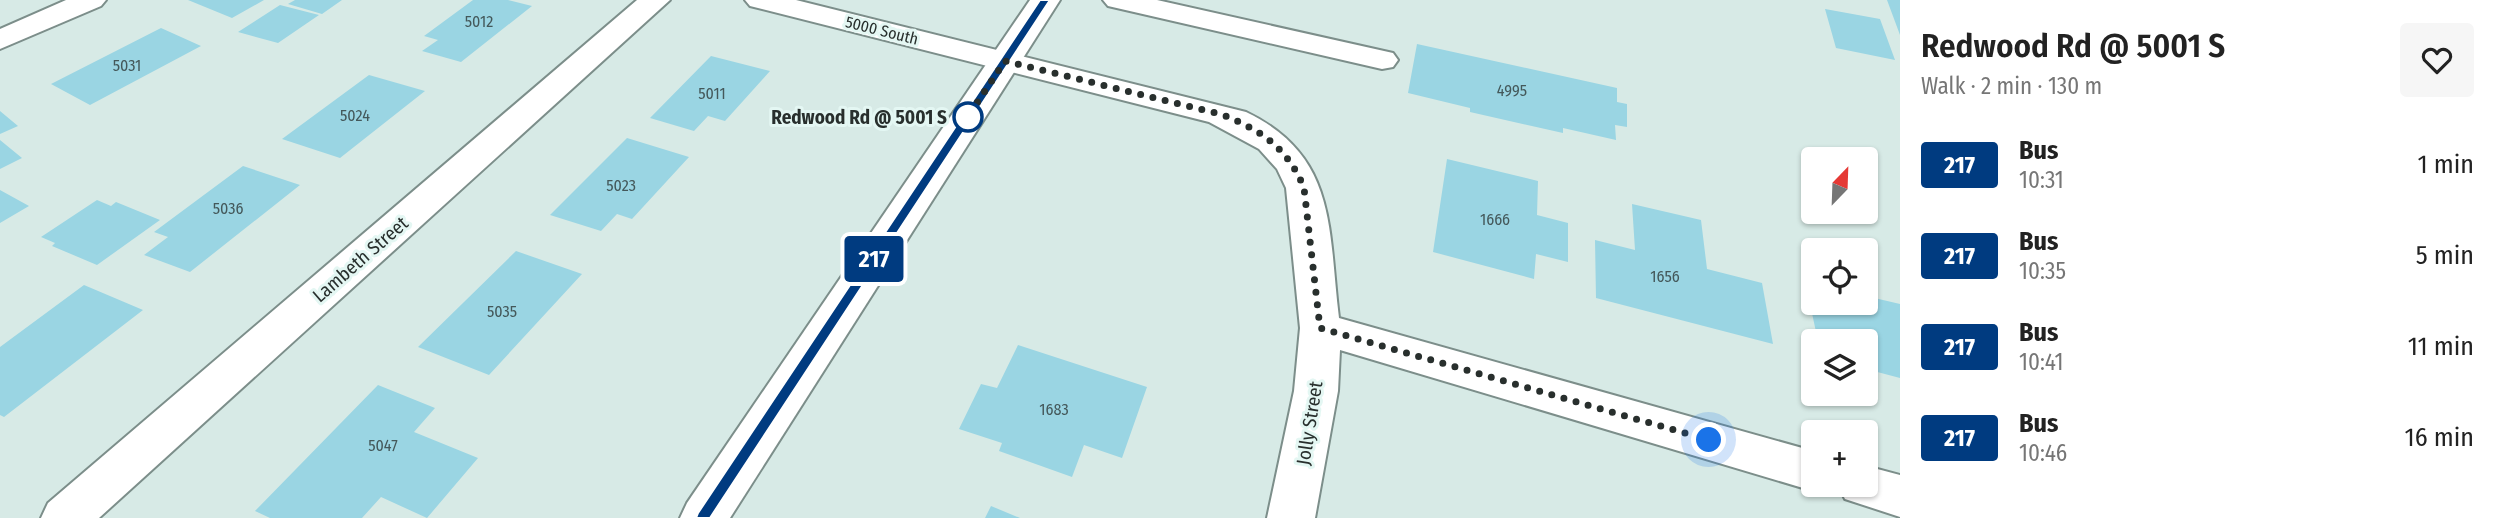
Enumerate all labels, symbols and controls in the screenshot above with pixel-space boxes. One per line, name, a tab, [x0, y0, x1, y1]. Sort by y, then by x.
house number: 5012	[465, 12, 493, 31]
street label: 5000 South	[843, 12, 920, 49]
button: heart	[2400, 23, 2474, 97]
text: Redwood Rd @ 5001 S	[1921, 26, 2225, 66]
house number: 5031	[113, 56, 141, 75]
text: Walk · 2 min · 130 m	[1921, 72, 2102, 100]
house number: 4995	[1497, 81, 1527, 100]
house number: 5011	[698, 84, 726, 103]
marker: Redwood Rd @ 5001 S	[953, 102, 983, 132]
house number: 5024	[340, 106, 370, 125]
place label: Redwood Rd @ 5001 S	[771, 106, 947, 129]
text: Bus	[2019, 135, 2058, 166]
north arrow	[1801, 147, 1878, 224]
map controls	[1801, 147, 1878, 497]
text: 1 min	[2418, 149, 2474, 180]
text: 217	[1944, 151, 1975, 179]
text: 10:31	[2019, 166, 2064, 194]
house number: 5023	[606, 176, 636, 195]
house number: 5036	[213, 199, 243, 218]
house number: 1666	[1480, 210, 1510, 229]
street label: Lambeth Street	[308, 211, 413, 307]
text: Bus	[2019, 226, 2058, 257]
line badge: 217	[834, 236, 914, 282]
button: locate	[1801, 238, 1878, 315]
text: 5 min	[2416, 240, 2474, 271]
text: 217	[1944, 242, 1975, 270]
text: 217	[858, 245, 890, 273]
text: 10:35	[2019, 257, 2066, 285]
house number: 1656	[1650, 267, 1680, 286]
house number: 5035	[487, 302, 517, 321]
text: Bus	[2019, 317, 2058, 348]
button: layers	[1801, 329, 1878, 406]
text: 11 min	[2408, 331, 2474, 362]
text: 217	[1944, 333, 1975, 361]
text: 10:41	[2019, 348, 2064, 376]
street label: Jolly Street	[1292, 379, 1328, 467]
house number: 1683	[1039, 400, 1069, 419]
text: Bus	[2019, 408, 2058, 439]
button: +	[1801, 420, 1878, 497]
your location	[1691, 422, 1726, 457]
text: 16 min	[2405, 422, 2474, 453]
text: 217	[1944, 424, 1975, 452]
house number: 5047	[368, 436, 398, 455]
text: 10:46	[2019, 439, 2067, 467]

